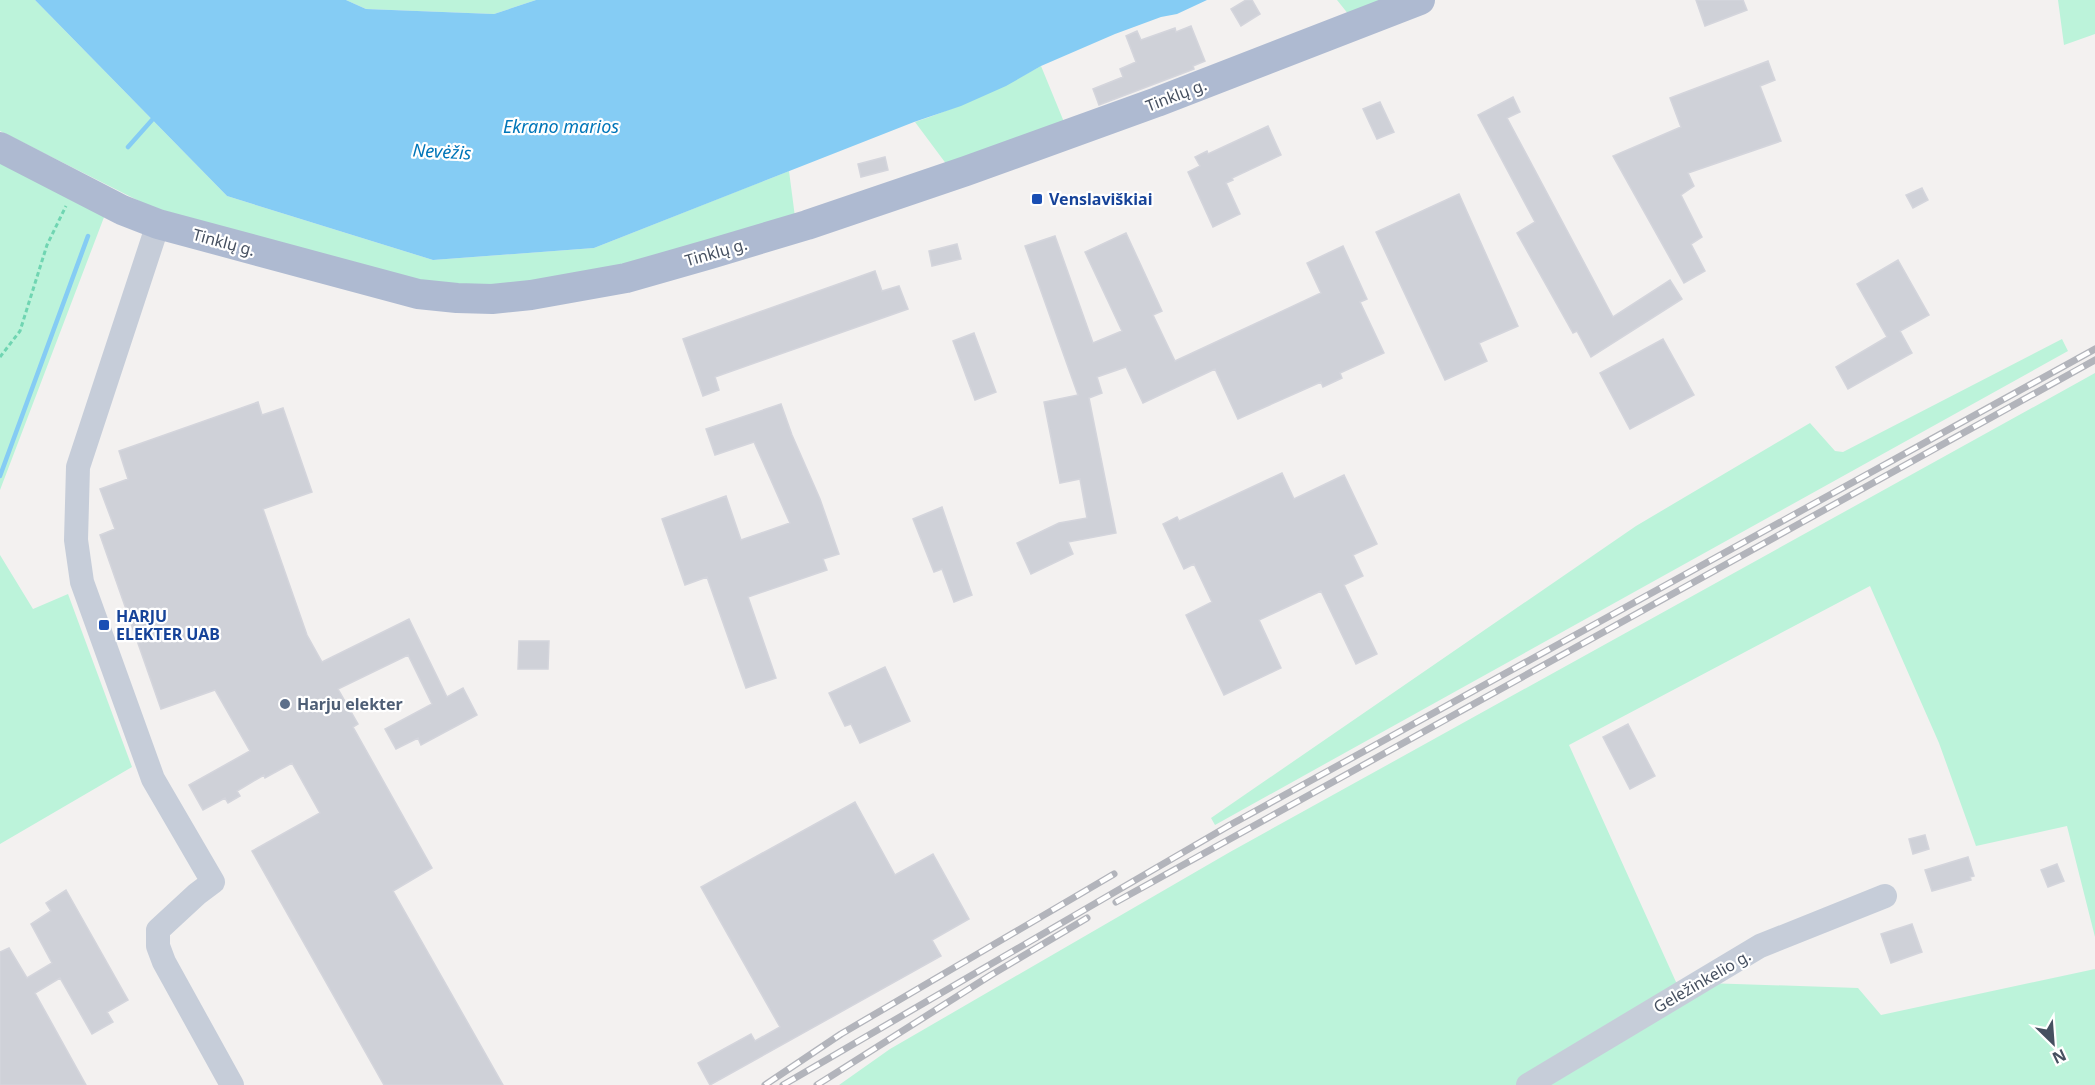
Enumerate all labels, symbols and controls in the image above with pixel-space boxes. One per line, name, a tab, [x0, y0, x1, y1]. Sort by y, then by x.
street label: Tinklų g.	[1142, 73, 1210, 117]
water label: Ekrano marios	[503, 114, 619, 138]
water label: Nevėžis	[412, 137, 472, 165]
place label: Venslaviškiai	[1049, 188, 1152, 210]
marker: Venslaviškiai	[1030, 192, 1044, 206]
street label: Tinklų g.	[190, 223, 258, 261]
street label: Tinklų g.	[682, 233, 750, 271]
place label: HARJU ELEKTER UAB	[116, 605, 220, 645]
marker: HARJU ELEKTER UAB	[97, 618, 111, 632]
place label: Harju elekter	[297, 693, 403, 715]
marker: Harju elekter	[278, 697, 292, 711]
street label: Geležinkelio g.	[1649, 944, 1755, 1018]
north arrow	[2023, 1013, 2083, 1073]
text: N	[2049, 1044, 2070, 1069]

